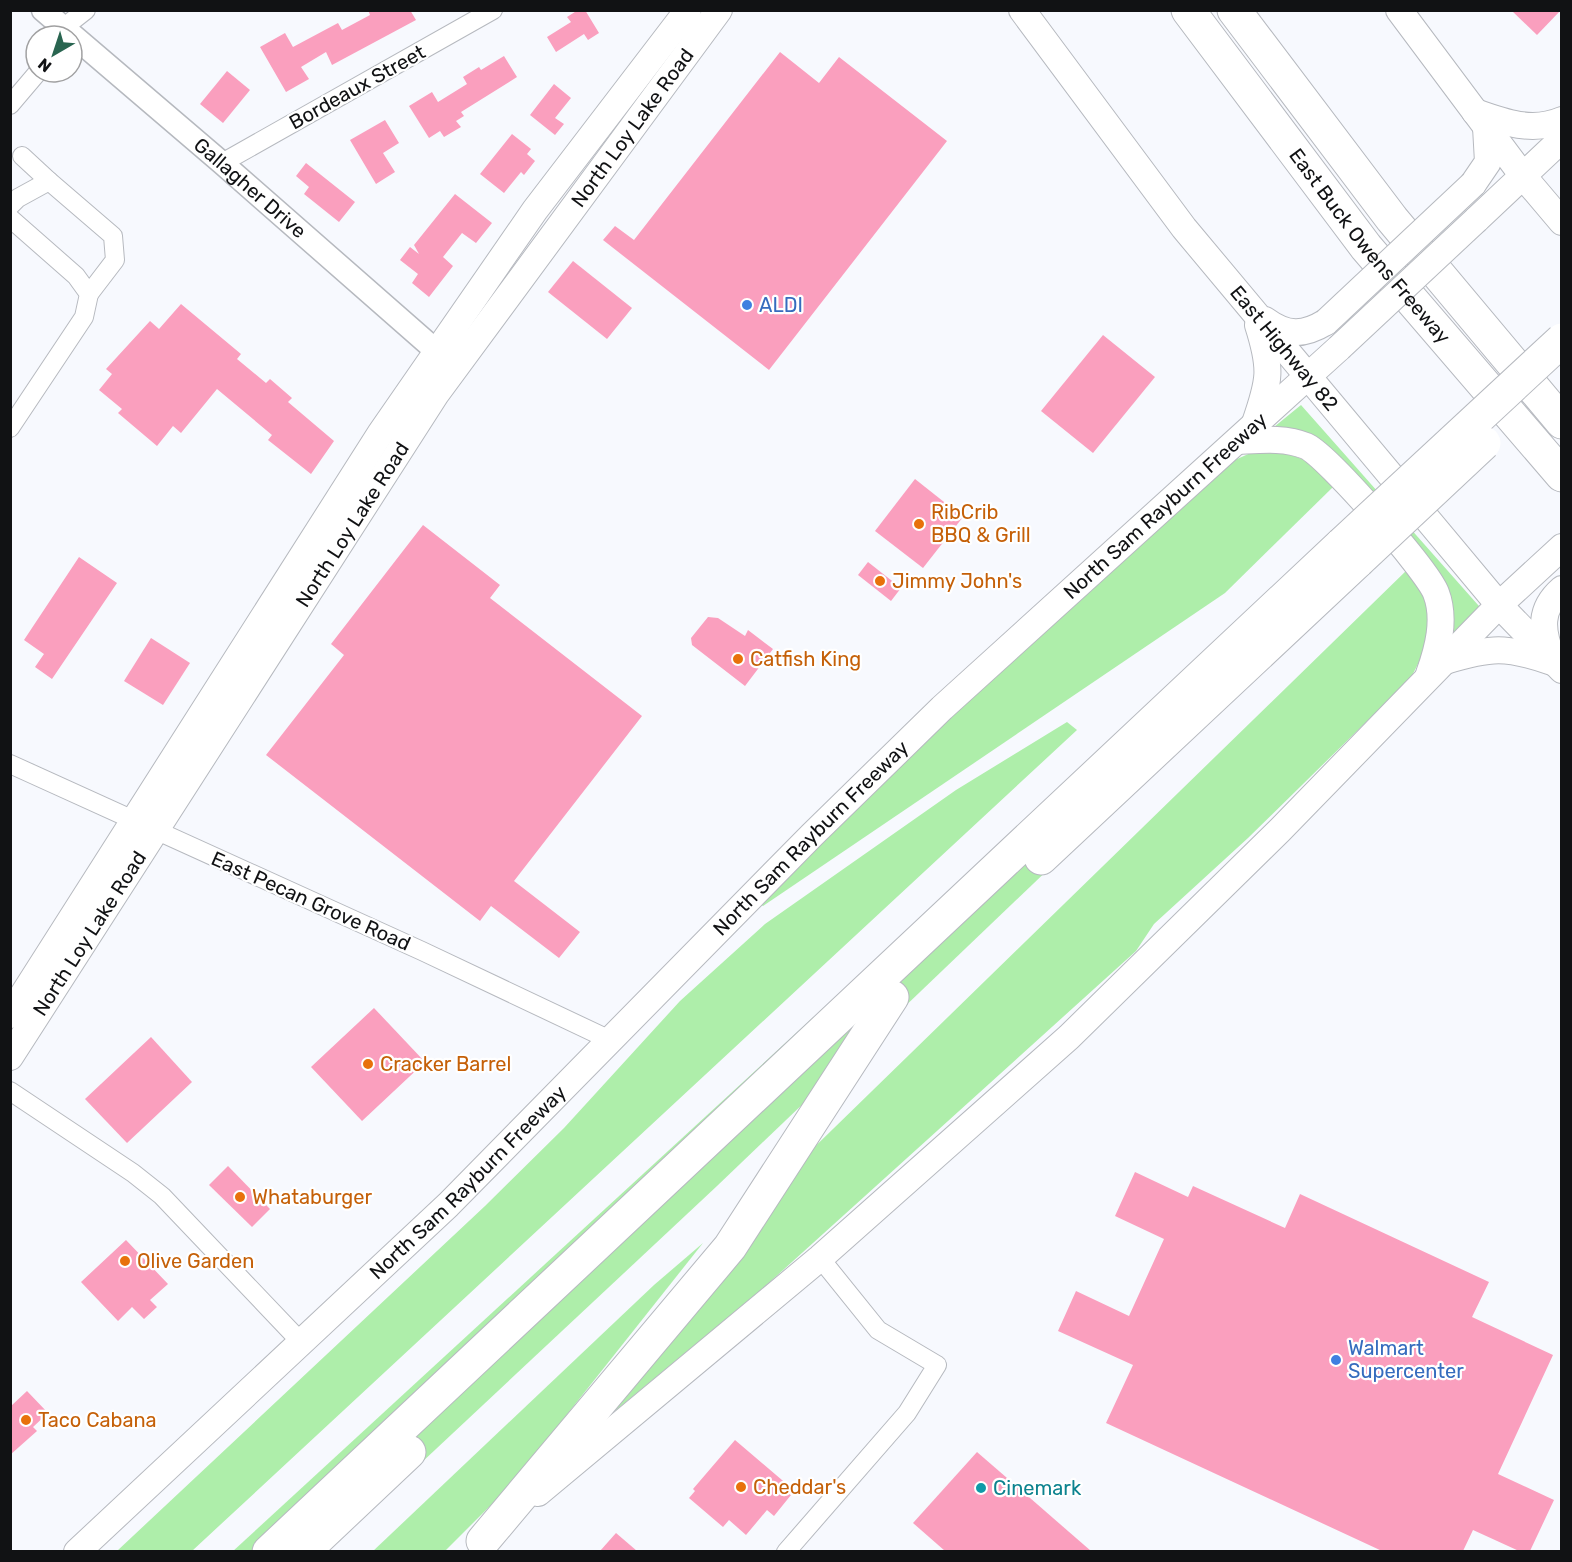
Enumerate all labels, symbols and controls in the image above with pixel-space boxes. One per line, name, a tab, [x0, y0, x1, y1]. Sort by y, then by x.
north arrow	[24, 24, 84, 84]
street label: Bordeaux Street	[285, 40, 429, 134]
street label: North Loy Lake Road	[566, 44, 699, 212]
text: N	[34, 54, 55, 76]
street label: Gallagher Drive	[189, 132, 311, 243]
street label: East Buck Owens Freeway	[1284, 144, 1456, 349]
street label: East Highway 82	[1225, 281, 1343, 415]
place label: ALDI	[759, 293, 803, 317]
marker: ALDI	[740, 298, 754, 312]
street label: North Sam Rayburn Freeway	[1058, 407, 1272, 604]
street label: North Loy Lake Road	[290, 438, 414, 611]
place label: RibCrib BBQ & Grill	[931, 500, 1031, 547]
marker: RibCrib BBQ & Grill	[912, 517, 926, 531]
place label: Jimmy John's	[892, 569, 1022, 593]
marker: Jimmy John's	[873, 574, 887, 588]
place label: Catfish King	[750, 647, 861, 671]
marker: Catfish King	[731, 652, 745, 666]
street label: North Sam Rayburn Freeway	[708, 736, 913, 940]
street label: North Loy Lake Road	[28, 846, 151, 1020]
street label: East Pecan Grove Road	[208, 846, 414, 956]
place label: Cracker Barrel	[380, 1052, 511, 1076]
marker: Cracker Barrel	[361, 1057, 375, 1071]
street label: North Sam Rayburn Freeway	[365, 1080, 571, 1284]
place label: Whataburger	[252, 1185, 372, 1209]
marker: Whataburger	[233, 1190, 247, 1204]
place label: Olive Garden	[137, 1249, 254, 1273]
marker: Olive Garden	[118, 1254, 132, 1268]
place label: Walmart Supercenter	[1348, 1336, 1464, 1383]
marker: Walmart Supercenter	[1329, 1353, 1343, 1367]
place label: Taco Cabana	[38, 1408, 157, 1432]
marker: Taco Cabana	[19, 1413, 33, 1427]
place label: Cheddar's	[753, 1475, 846, 1499]
place label: Cinemark	[993, 1476, 1082, 1500]
marker: Cheddar's	[734, 1480, 748, 1494]
marker: Cinemark	[974, 1481, 988, 1495]

